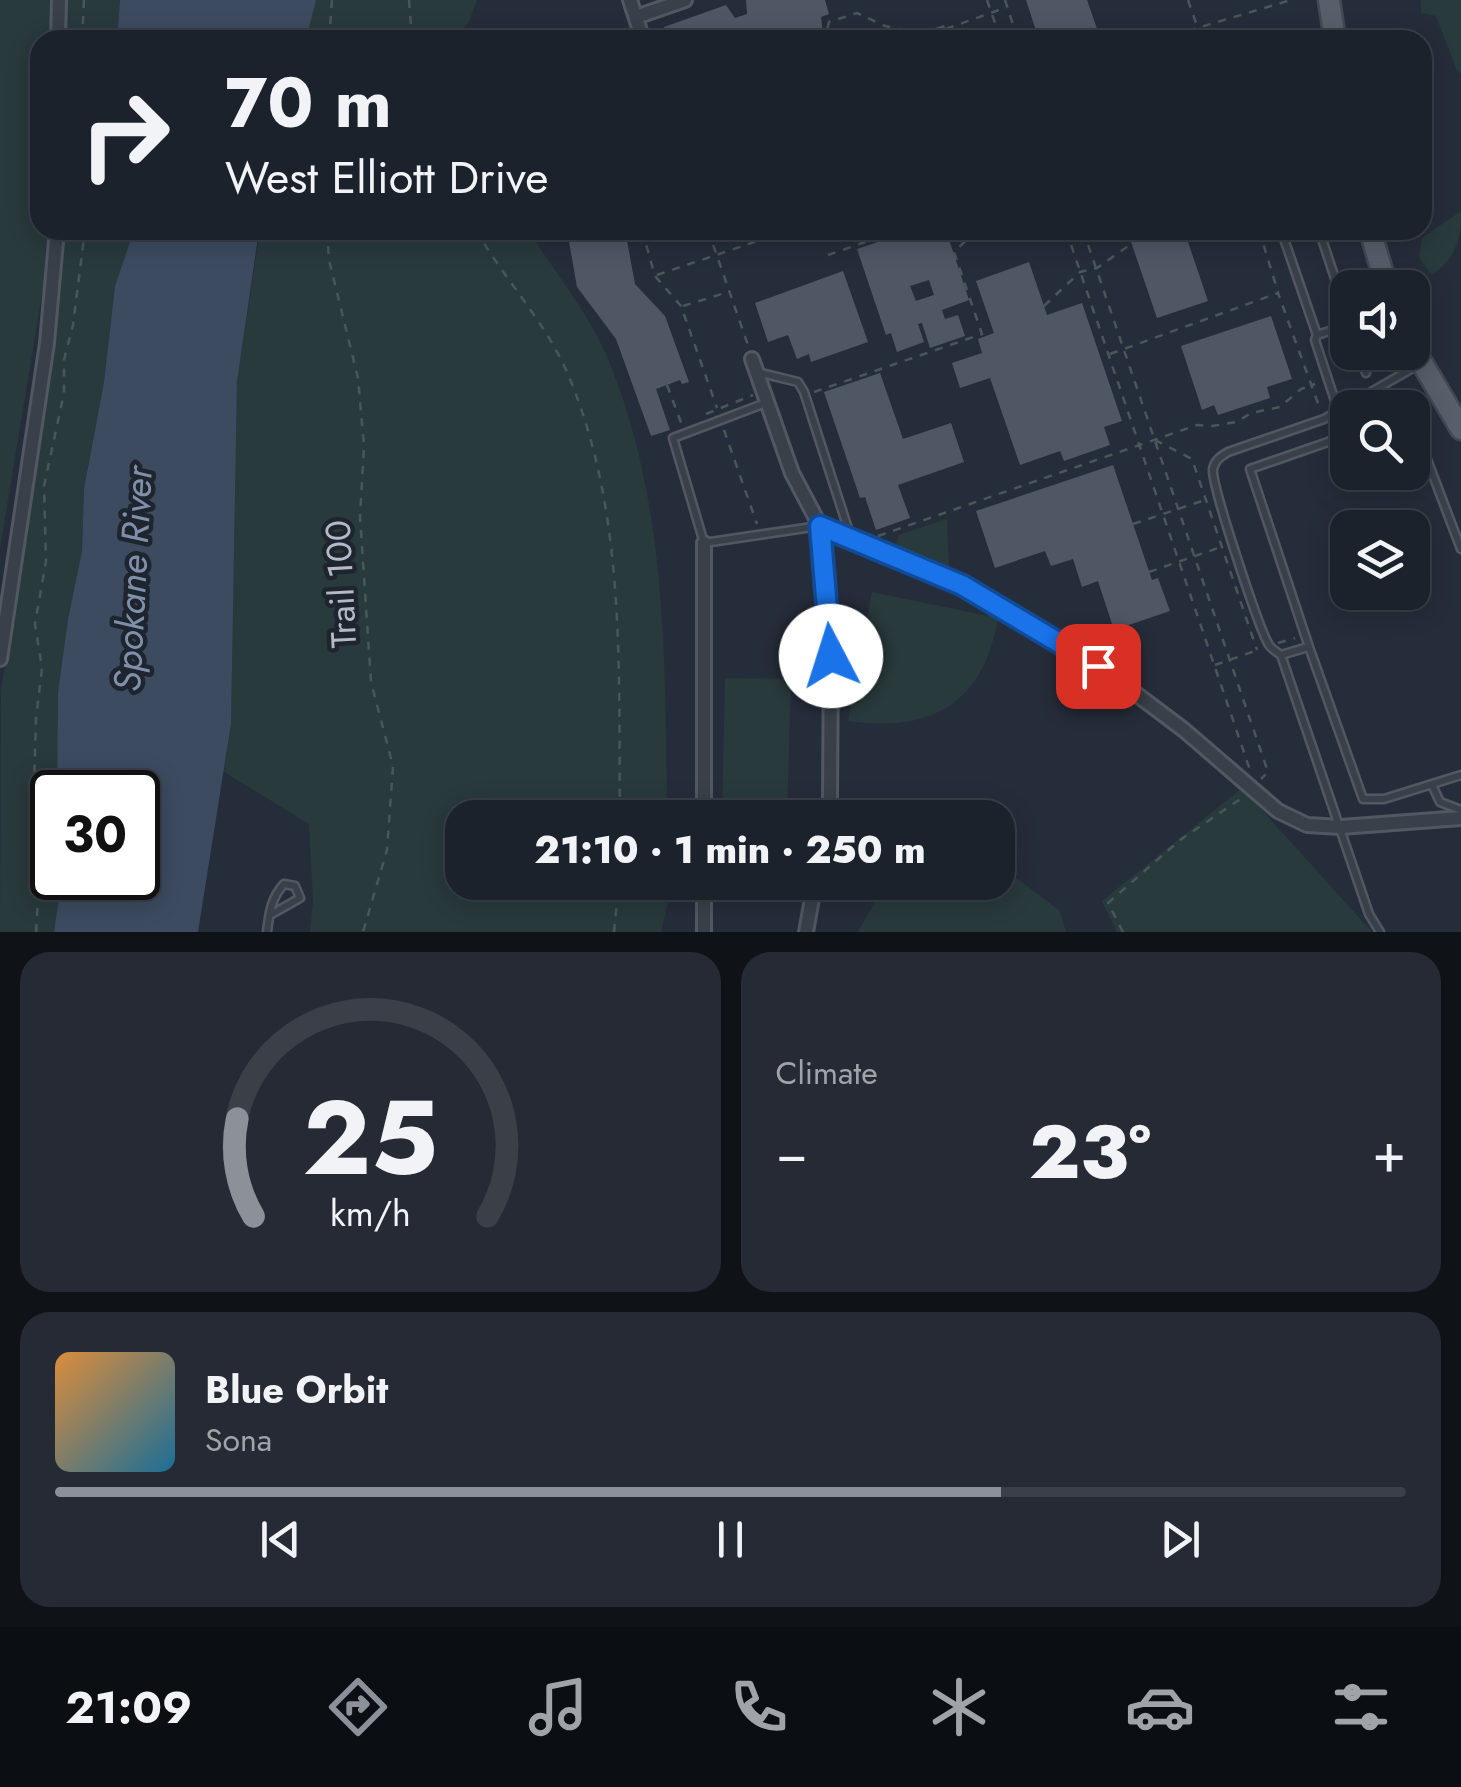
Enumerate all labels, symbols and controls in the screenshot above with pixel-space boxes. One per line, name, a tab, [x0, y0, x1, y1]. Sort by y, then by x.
text: 70 m	[225, 52, 392, 153]
icon: right	[60, 70, 190, 200]
text: West Elliott Drive	[225, 145, 548, 210]
map controls	[1330, 270, 1430, 610]
button: sound	[1330, 270, 1430, 370]
button: search	[1330, 390, 1430, 490]
water label: Spokane River	[99, 462, 166, 693]
button: layers	[1330, 510, 1430, 610]
street label: Trail 100	[313, 519, 369, 649]
position arrow	[779, 604, 883, 708]
pin	[1056, 624, 1141, 709]
icon: arrive	[1071, 639, 1126, 694]
speed limit sign: 30	[30, 770, 160, 900]
text: 21:10 · 1 min · 250 m	[534, 822, 926, 877]
text: Climate	[776, 1050, 878, 1096]
text: 25	[303, 1063, 438, 1213]
text: 23°	[1029, 1098, 1151, 1206]
text: −	[776, 1113, 808, 1193]
text: +	[1372, 1113, 1406, 1193]
text: km/h	[330, 1188, 411, 1239]
text: Blue Orbit	[205, 1362, 388, 1417]
text: Sona	[205, 1417, 272, 1463]
icon: previous	[253, 1512, 308, 1567]
icon: pause	[703, 1512, 758, 1567]
icon: next	[1153, 1512, 1208, 1567]
icon: directions	[323, 1672, 393, 1742]
icon: music	[523, 1672, 593, 1742]
icon: phone	[724, 1672, 794, 1742]
icon: climate	[924, 1672, 994, 1742]
icon: car	[1125, 1672, 1195, 1742]
icon: filters	[1326, 1672, 1396, 1742]
text: 21:09	[65, 1675, 192, 1740]

